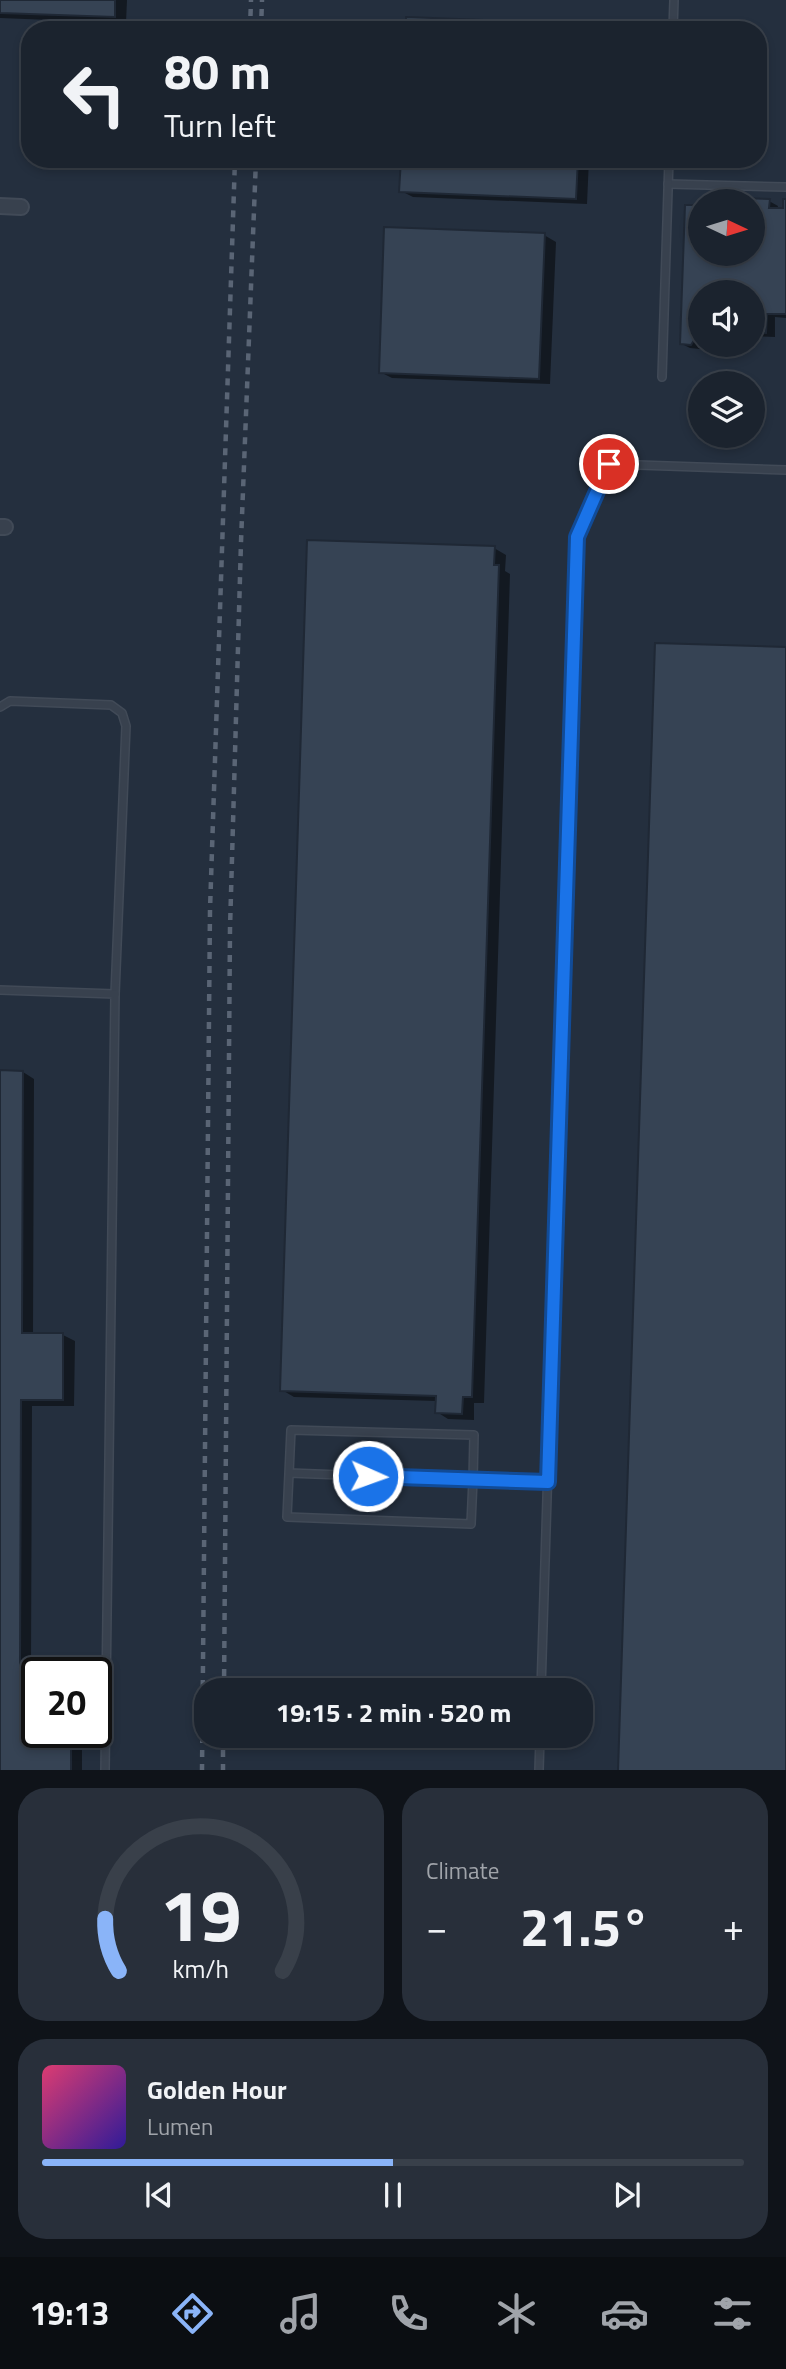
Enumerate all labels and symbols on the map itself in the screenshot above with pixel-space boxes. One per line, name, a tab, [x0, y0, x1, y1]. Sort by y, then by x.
north arrow	[688, 189, 765, 266]
pin	[579, 434, 639, 494]
position arrow	[331, 1439, 405, 1513]
speed limit sign: 20	[21, 1657, 112, 1748]

